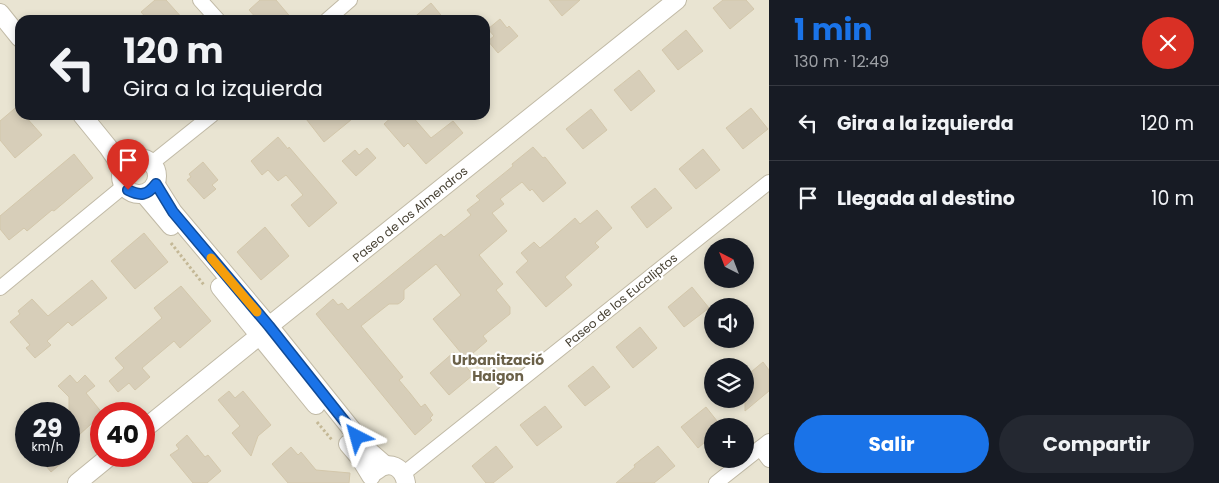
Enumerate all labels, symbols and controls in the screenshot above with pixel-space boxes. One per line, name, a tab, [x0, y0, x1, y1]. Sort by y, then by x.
text: 1 min	[794, 8, 872, 51]
button: close	[1142, 17, 1194, 69]
text: 120 m	[123, 26, 223, 75]
icon: left	[40, 35, 105, 100]
text: 130 m · 12:49	[794, 50, 889, 73]
text: Gira a la izquierda	[123, 73, 323, 104]
icon: left	[794, 109, 822, 137]
text: Gira a la izquierda	[837, 110, 1014, 137]
text: 120 m	[1140, 110, 1194, 137]
pin	[107, 139, 149, 190]
icon: arrive	[114, 146, 142, 174]
street label: Paseo de los Almendros	[349, 162, 471, 266]
icon: arrive	[794, 184, 822, 212]
text: Llegada al destino	[837, 185, 1015, 212]
text: 10 m	[1151, 185, 1194, 212]
north arrow	[704, 238, 754, 288]
map controls	[704, 238, 754, 468]
street label: Paseo de los Eucaliptos	[561, 249, 681, 351]
button: sound	[704, 298, 754, 348]
district label: Urbanització Haigon	[452, 350, 544, 386]
button: layers	[704, 358, 754, 408]
speed limit sign: 40	[90, 402, 155, 467]
position arrow	[330, 410, 382, 462]
text: 29	[33, 411, 62, 446]
button: Salir	[794, 415, 989, 473]
button: Compartir	[999, 415, 1194, 473]
button: +	[704, 418, 754, 468]
text: km/h	[32, 438, 63, 455]

